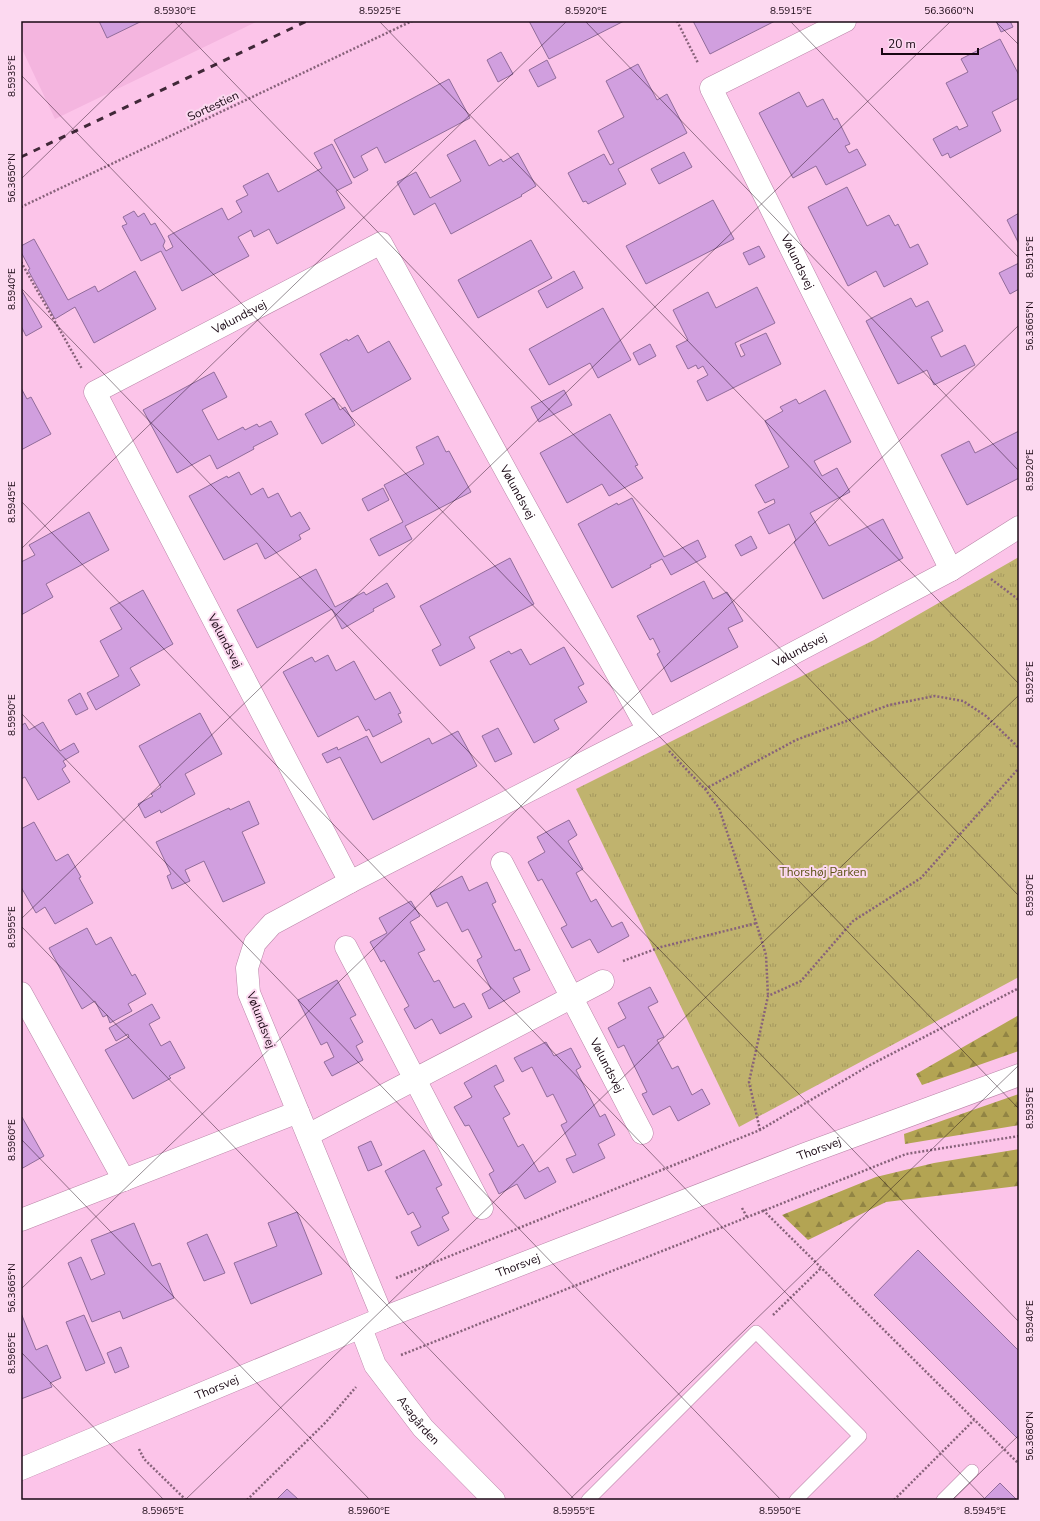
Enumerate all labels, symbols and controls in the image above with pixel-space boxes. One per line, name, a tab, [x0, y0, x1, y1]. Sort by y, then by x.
text: 8.5930°E	[154, 4, 196, 18]
text: 8.5925°E	[359, 4, 401, 18]
text: 8.5920°E	[565, 4, 607, 18]
text: 8.5915°E	[770, 4, 812, 18]
text: 56.3660°N	[924, 4, 974, 18]
scale bar	[882, 30, 978, 56]
text: 20 m	[888, 36, 916, 52]
text: 8.5935°E	[5, 55, 19, 97]
street label: Sortestien	[185, 87, 241, 125]
text: 56.3650°N	[5, 153, 19, 203]
street label: Vølundsvej	[777, 231, 818, 292]
text: 8.5915°E	[1023, 236, 1037, 278]
text: 8.5940°E	[5, 268, 19, 310]
street label: Vølundsvej	[208, 296, 269, 338]
text: 56.3665°N	[1023, 301, 1037, 351]
text: 8.5920°E	[1023, 449, 1037, 491]
street label: Vølundsvej	[496, 461, 539, 522]
text: 8.5945°E	[5, 481, 19, 523]
street label: Vølundsvej	[204, 610, 246, 671]
street label: Vølundsvej	[769, 629, 830, 671]
text: 8.5925°E	[1023, 661, 1037, 703]
text: 8.5950°E	[5, 694, 19, 736]
park label: Thorshøj Parken	[779, 864, 867, 880]
text: 8.5930°E	[1023, 874, 1037, 916]
text: 8.5955°E	[5, 906, 19, 948]
street label: Vølundsvej	[243, 989, 279, 1051]
street label: Vølundsvej	[586, 1034, 628, 1096]
text: 8.5935°E	[1023, 1087, 1037, 1129]
text: 8.5960°E	[5, 1119, 19, 1161]
street label: Thorsvej	[795, 1133, 844, 1164]
street label: Thorsvej	[494, 1250, 542, 1281]
text: 56.3665°N	[5, 1263, 19, 1313]
text: 8.5940°E	[1023, 1300, 1037, 1342]
text: 8.5965°E	[5, 1332, 19, 1374]
street label: Thorsvej	[192, 1371, 241, 1404]
street label: Asagården	[394, 1393, 443, 1448]
text: 56.3680°N	[1023, 1411, 1037, 1461]
text: 8.5965°E	[142, 1504, 184, 1518]
text: 8.5960°E	[348, 1504, 390, 1518]
text: 8.5955°E	[553, 1504, 595, 1518]
text: 8.5950°E	[759, 1504, 801, 1518]
text: 8.5945°E	[964, 1504, 1006, 1518]

